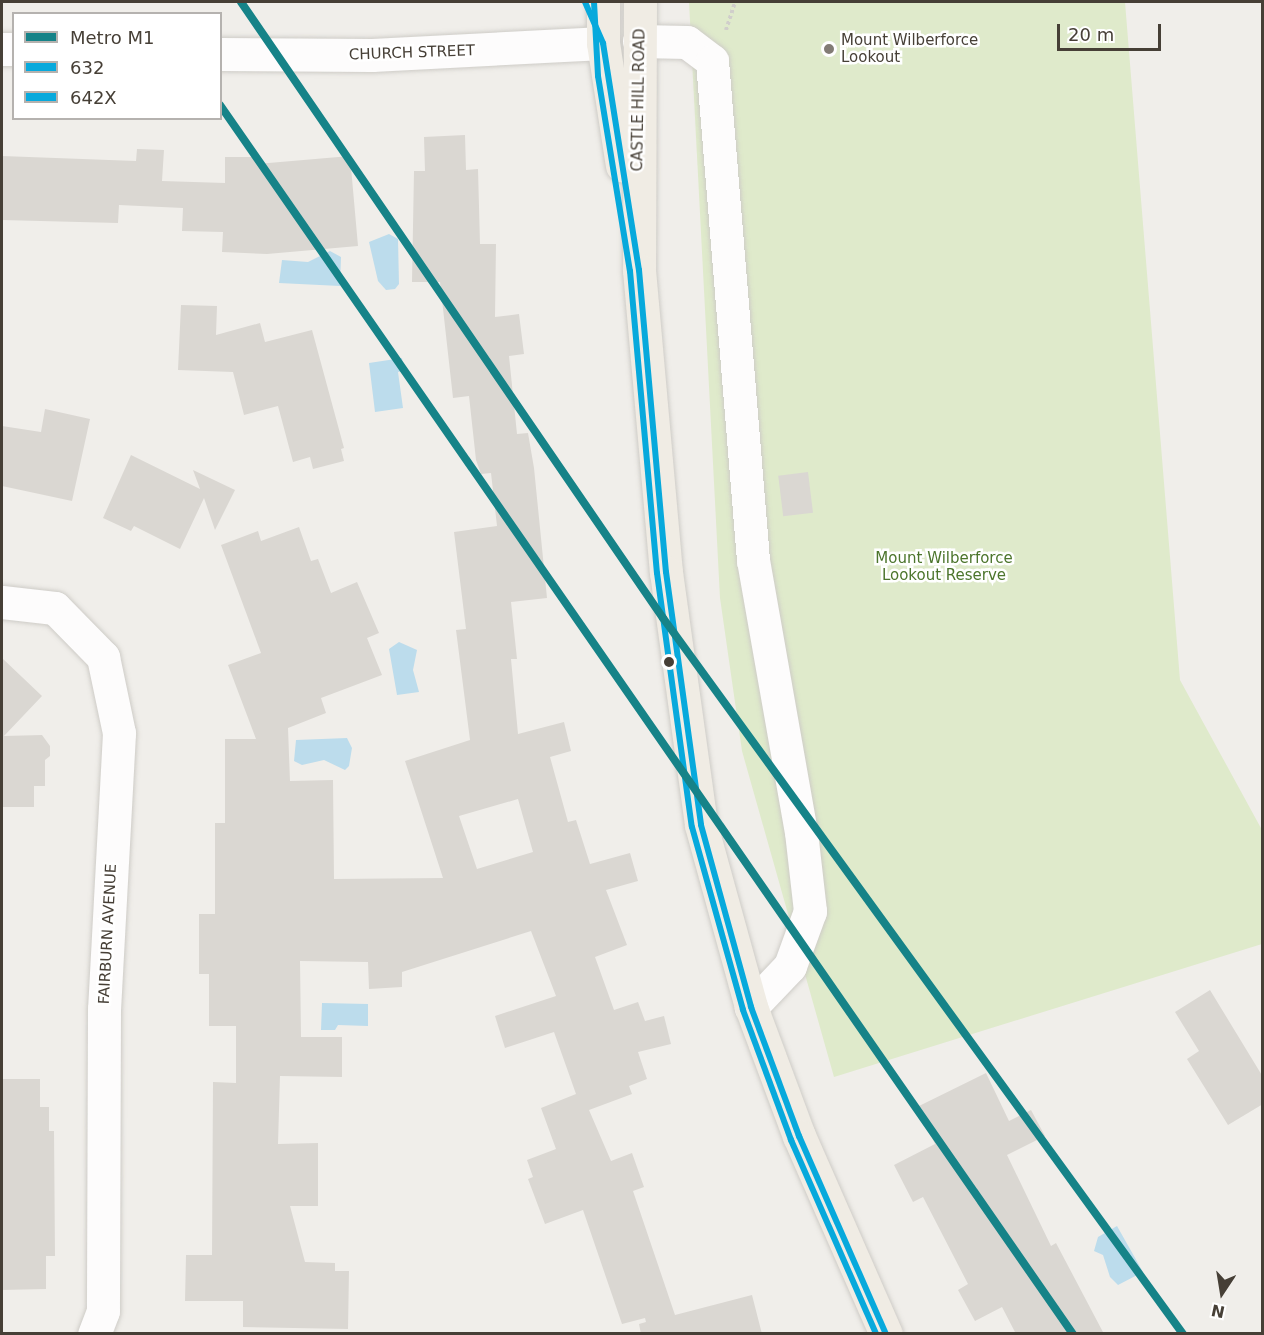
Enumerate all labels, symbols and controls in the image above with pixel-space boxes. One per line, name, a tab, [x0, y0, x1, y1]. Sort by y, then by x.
legend	[12, 12, 222, 120]
scale bar	[1060, 12, 1164, 50]
text: 20 m	[1068, 24, 1114, 45]
text: Metro M1	[70, 27, 154, 48]
street label: CASTLE HILL ROAD	[629, 28, 649, 172]
place label: Mount Wilberforce Lookout	[841, 31, 978, 66]
street label: CHURCH STREET	[349, 42, 475, 64]
marker: Mount Wilberforce Lookout	[822, 42, 836, 56]
text: 632	[70, 57, 104, 78]
text: 642X	[70, 87, 117, 108]
park label: Mount Wilberforce Lookout Reserve	[875, 549, 1013, 584]
unlabelled marker	[663, 656, 675, 668]
street label: FAIRBURN AVENUE	[95, 863, 121, 1005]
north arrow	[1192, 1263, 1252, 1323]
text: N	[1210, 1300, 1227, 1322]

